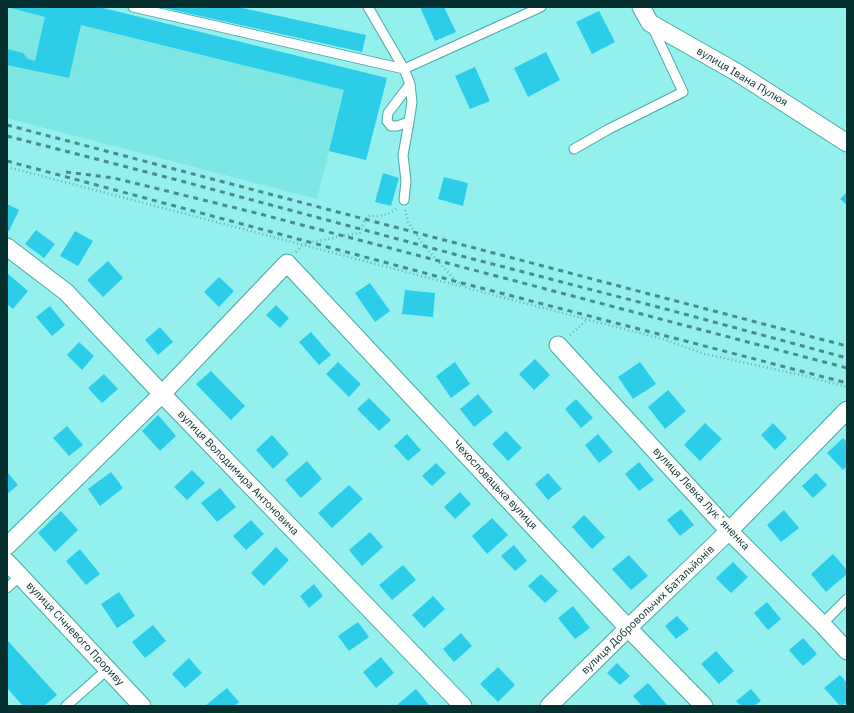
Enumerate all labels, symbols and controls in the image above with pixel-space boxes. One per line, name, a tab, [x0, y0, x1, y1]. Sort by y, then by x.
street label: вулиця Івана Пулюя	[694, 45, 790, 109]
street label: вулиця Володимира Антоновича	[175, 408, 301, 538]
street label: Чехословацька вулиця	[450, 437, 540, 533]
street label: вулиця Левка Лукʼяненка	[650, 445, 752, 553]
street label: вулиця Добровольчих Батальйонів	[579, 543, 717, 677]
street label: вулиця Січневого Прориву	[23, 579, 127, 689]

